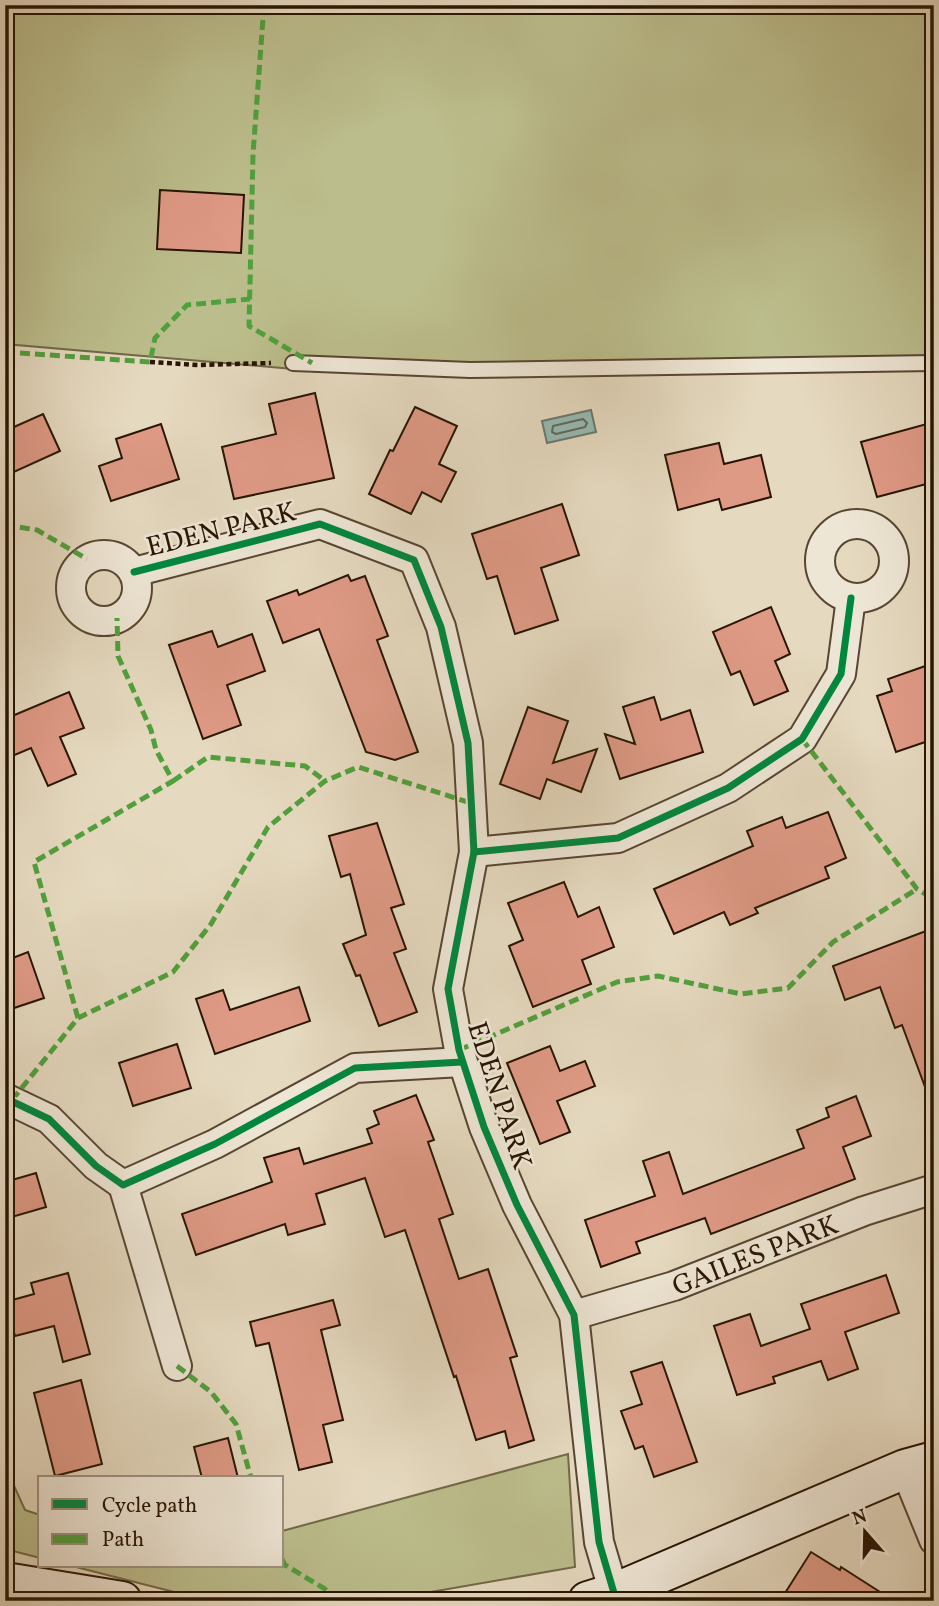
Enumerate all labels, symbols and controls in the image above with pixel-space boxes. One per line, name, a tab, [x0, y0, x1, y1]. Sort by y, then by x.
street label: EDEN PARK	[143, 493, 301, 568]
street label: EDEN PARK	[456, 1017, 541, 1175]
street label: GAILES PARK	[667, 1206, 845, 1307]
legend	[38, 1476, 284, 1568]
text: Cycle path	[102, 1492, 197, 1521]
north arrow	[830, 1498, 900, 1568]
text: N	[849, 1503, 871, 1532]
text: Path	[102, 1526, 144, 1555]

